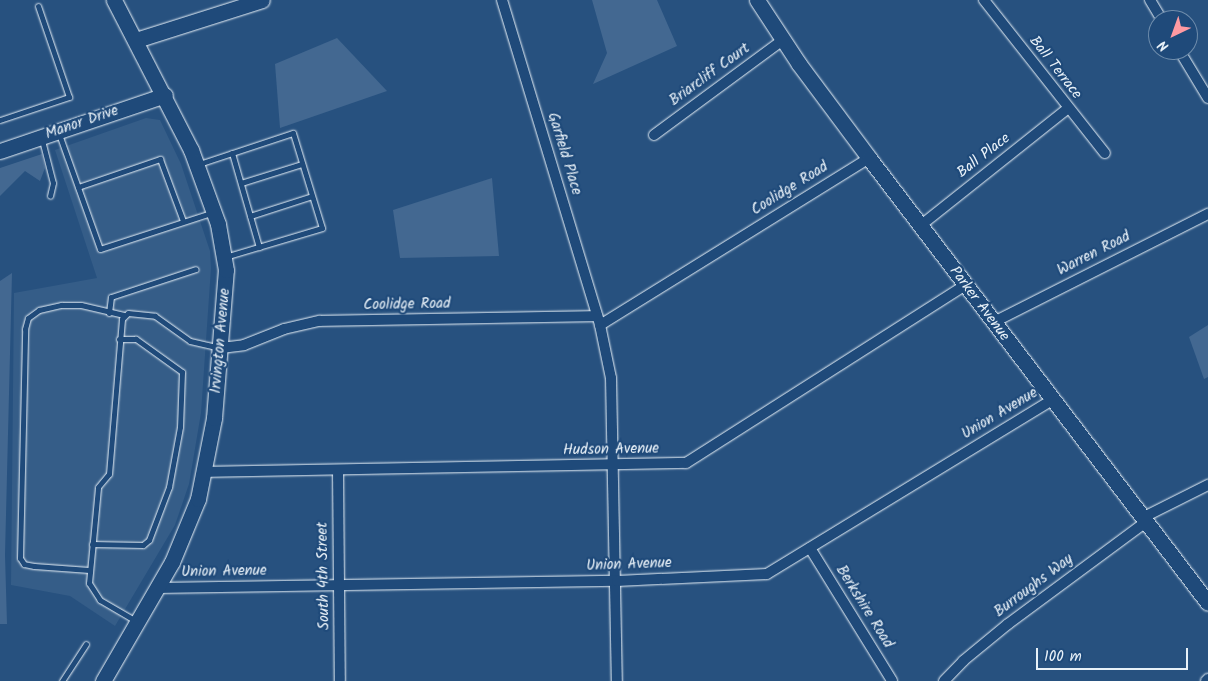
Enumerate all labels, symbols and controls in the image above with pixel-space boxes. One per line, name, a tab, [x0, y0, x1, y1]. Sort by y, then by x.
north arrow	[1148, 10, 1198, 60]
street label: Ball Terrace	[1025, 33, 1085, 103]
text: N	[1153, 34, 1174, 57]
street label: Briarcliff Court	[666, 40, 754, 110]
street label: Manor Drive	[43, 102, 121, 144]
street label: Garfield Place	[543, 111, 585, 197]
street label: Ball Place	[954, 130, 1014, 182]
street label: Coolidge Road	[748, 158, 832, 220]
street label: Warren Road	[1054, 228, 1134, 280]
street label: Parker Avenue	[945, 263, 1013, 345]
street label: Irvington Avenue	[207, 288, 235, 394]
street label: Coolidge Road	[363, 295, 451, 315]
street label: Union Avenue	[959, 384, 1041, 444]
street label: Hudson Avenue	[563, 440, 659, 460]
street label: South 4th Street	[314, 522, 334, 630]
street label: Burroughs Way	[991, 551, 1077, 621]
street label: Union Avenue	[586, 555, 672, 575]
street label: Union Avenue	[181, 562, 267, 582]
street label: Berkshire Road	[831, 562, 897, 652]
scale bar	[1038, 638, 1190, 670]
text: 100 m	[1044, 645, 1082, 669]

